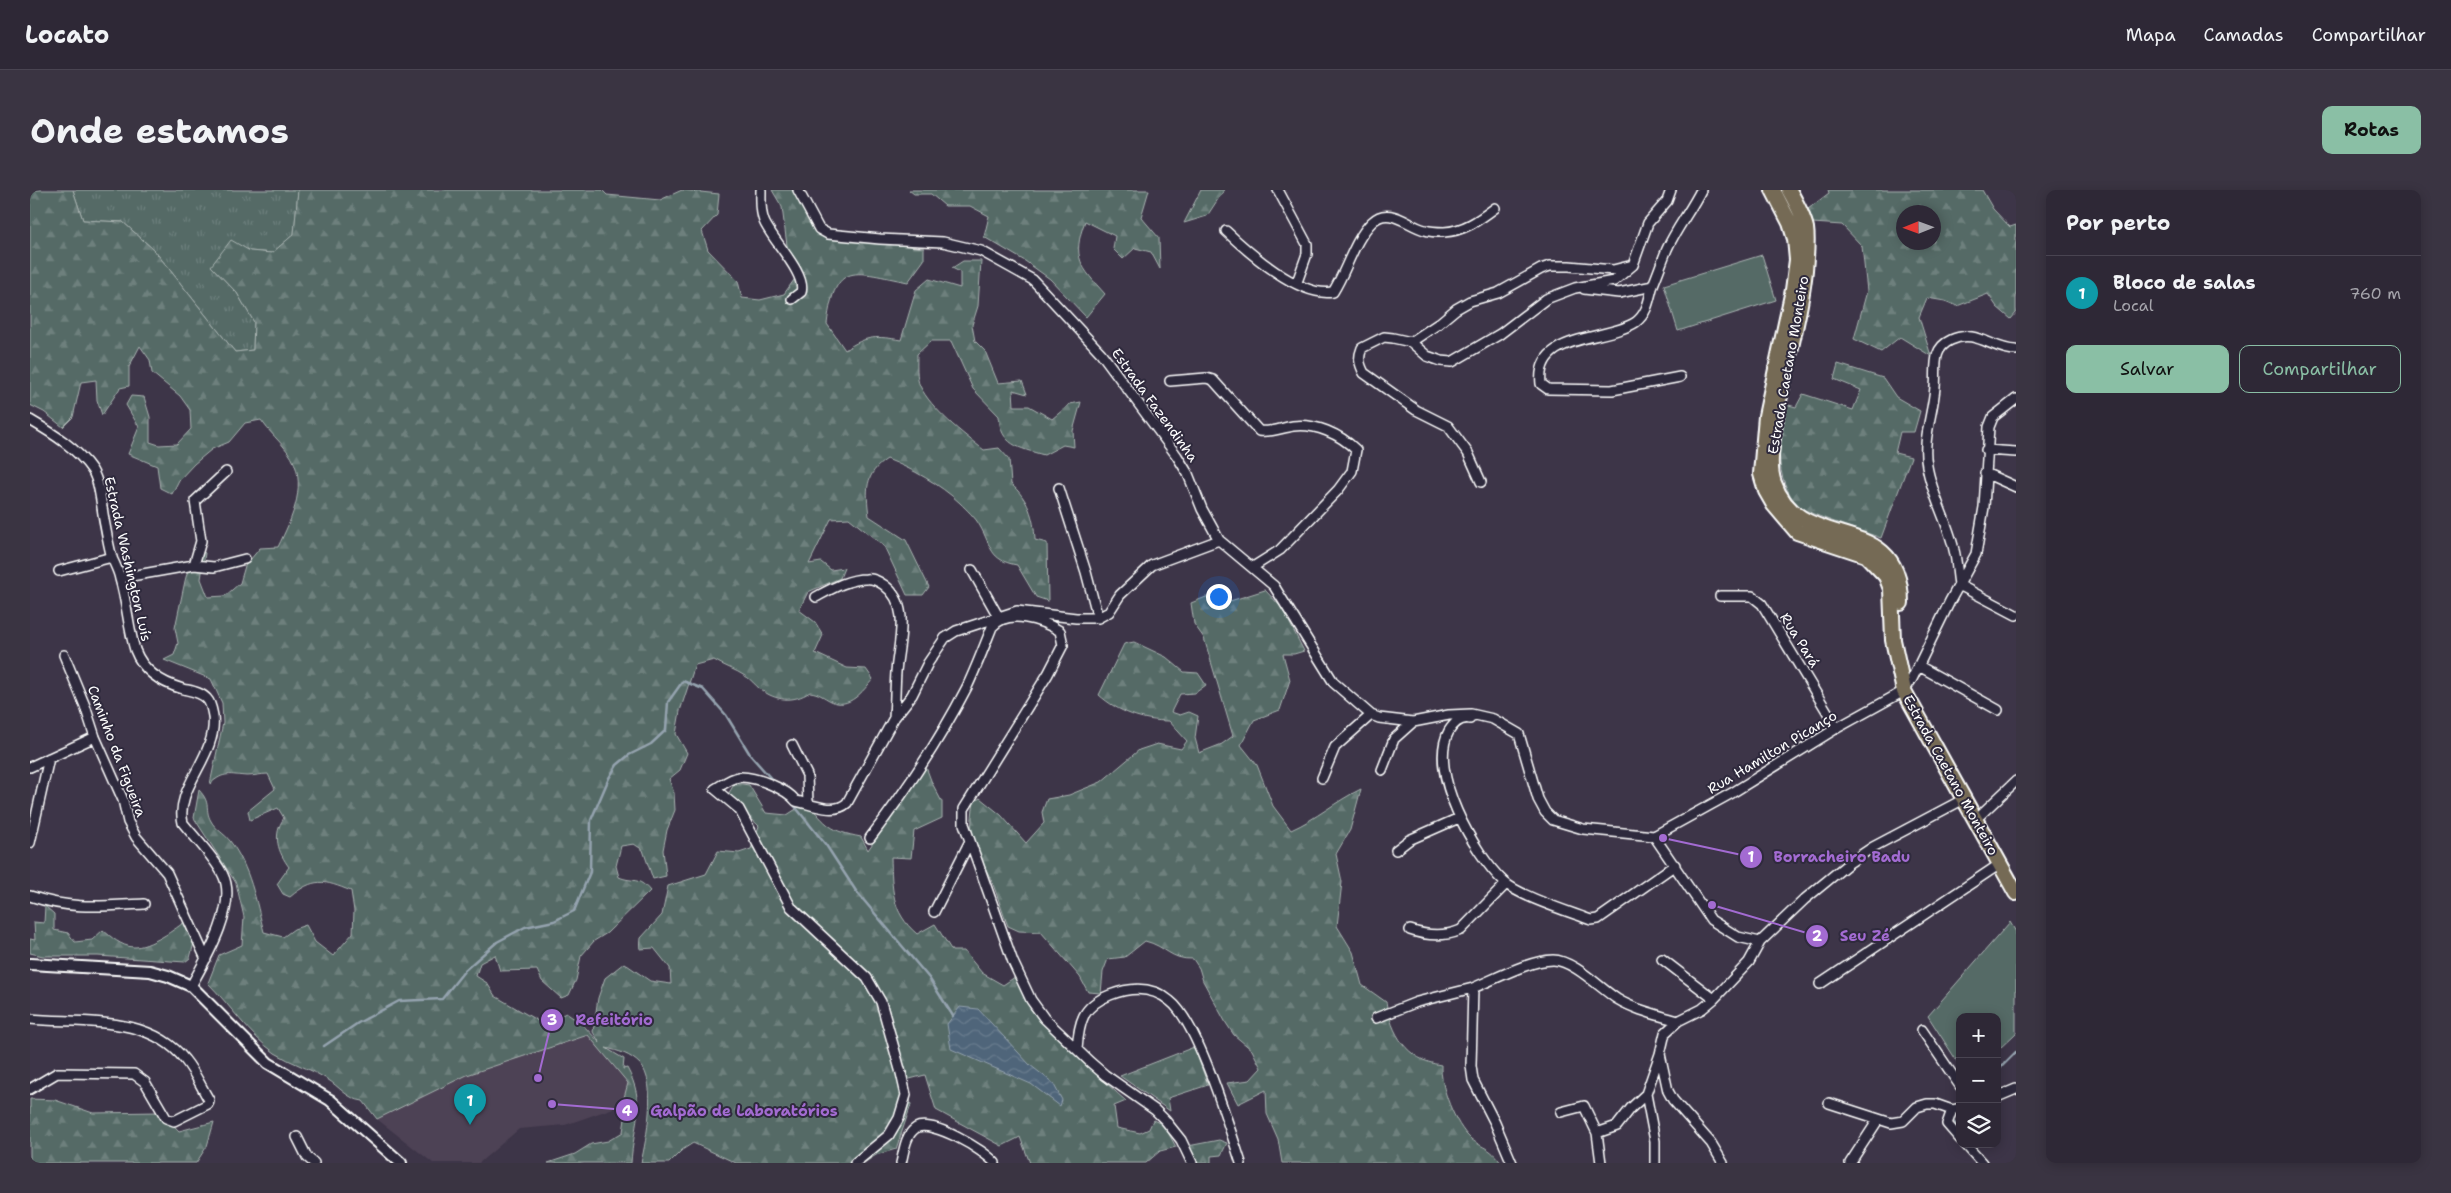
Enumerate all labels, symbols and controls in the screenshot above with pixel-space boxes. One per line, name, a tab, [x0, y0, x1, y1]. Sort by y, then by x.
text: Locato	[25, 19, 109, 51]
text: Mapa	[2126, 23, 2176, 47]
text: Camadas	[2204, 23, 2284, 47]
text: Compartilhar	[2312, 23, 2426, 47]
button: Rotas	[2322, 106, 2421, 154]
text: Onde estamos	[30, 107, 289, 154]
north arrow	[1896, 205, 1941, 250]
text: Por perto	[2066, 209, 2170, 237]
text: Bloco de salas	[2113, 270, 2256, 295]
street label: Estrada Caetano Monteiro	[1763, 275, 1813, 455]
text: 1	[2078, 283, 2086, 304]
text: 760 m	[2349, 283, 2401, 304]
text: Local	[2113, 295, 2154, 316]
street label: Estrada Fazendinha	[1108, 345, 1202, 466]
button: Salvar	[2066, 345, 2229, 393]
button: Compartilhar	[2239, 345, 2401, 393]
street label: Estrada Washington Luís	[100, 475, 156, 643]
your location	[1206, 584, 1232, 610]
street label: Rua Pará	[1776, 609, 1824, 671]
street label: Caminho da Figueira	[84, 683, 150, 819]
street label: Estrada Caetano Monteiro	[1899, 692, 2003, 858]
street label: Rua Hamilton Picanço	[1704, 706, 1840, 798]
callout: Borracheiro Badu	[1739, 842, 1920, 872]
text: 1	[1748, 847, 1755, 867]
text: Borracheiro Badu	[1774, 847, 1910, 867]
callout: Seu Zé	[1805, 921, 1900, 951]
text: 2	[1812, 926, 1823, 946]
text: Seu Zé	[1840, 926, 1890, 946]
callout: Refeitório	[540, 1005, 662, 1035]
text: 3	[547, 1010, 557, 1030]
text: Refeitório	[575, 1010, 653, 1030]
map controls	[1956, 1013, 2001, 1148]
button: +	[1956, 1013, 2001, 1058]
button: −	[1956, 1058, 2001, 1103]
pin: 1	[454, 1084, 486, 1125]
callout: Galpão de Laboratórios	[615, 1095, 847, 1125]
text: 4	[622, 1101, 633, 1121]
text: Galpão de Laboratórios	[650, 1101, 838, 1121]
button: layers	[1956, 1103, 2001, 1148]

